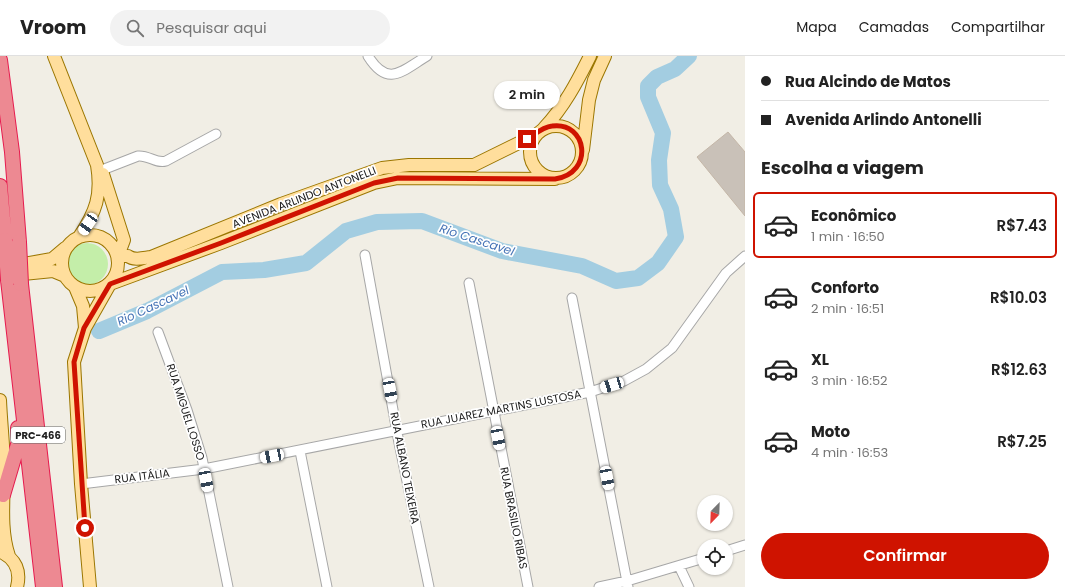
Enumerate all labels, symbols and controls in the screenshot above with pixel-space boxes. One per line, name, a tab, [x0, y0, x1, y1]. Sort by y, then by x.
search box	[110, 10, 390, 46]
text: Vroom	[20, 14, 86, 41]
icon: search	[124, 17, 146, 39]
text: Pesquisar aqui	[156, 17, 267, 38]
text: Mapa	[796, 17, 837, 37]
text: Camadas	[859, 17, 929, 37]
text: Compartilhar	[951, 17, 1045, 37]
text: Rua Alcindo de Matos	[785, 71, 951, 92]
callout: 2 min	[494, 81, 560, 109]
text: 2 min	[509, 85, 545, 104]
text: Avenida Arlindo Antonelli	[785, 109, 982, 130]
route end	[518, 130, 536, 148]
text: Escolha a viagem	[761, 155, 924, 180]
street label: AVENIDA ARLINDO ANTONELLI	[230, 162, 378, 232]
text: Econômico	[811, 205, 896, 226]
icon: car	[763, 207, 799, 243]
car	[76, 211, 100, 237]
text: R$7.43	[997, 215, 1047, 236]
water label: Rio Cascavel	[438, 219, 517, 260]
text: 1 min · 16:50	[811, 227, 885, 246]
text: Conforto	[811, 277, 879, 298]
icon: car	[763, 279, 799, 315]
water label: Rio Cascavel	[114, 281, 192, 330]
text: R$10.03	[990, 287, 1047, 308]
text: 2 min · 16:51	[811, 299, 884, 318]
text: XL	[811, 349, 829, 370]
icon: car	[763, 351, 799, 387]
text: R$12.63	[991, 359, 1047, 380]
street label: RUA MIGUEL LOSSO	[163, 362, 209, 463]
text: 3 min · 16:52	[811, 371, 888, 390]
car	[599, 376, 625, 394]
car	[382, 377, 398, 403]
street label: RUA JUAREZ MARTINS LUSTOSA	[420, 386, 583, 432]
street label: RUA ALBANO TEIXEIRA	[386, 411, 424, 526]
text: Moto	[811, 421, 850, 442]
icon: car	[763, 423, 799, 459]
car	[490, 425, 506, 451]
road number: PRC-466	[11, 427, 65, 443]
text: R$7.25	[997, 431, 1047, 452]
text: 4 min · 16:53	[811, 443, 888, 462]
car	[259, 448, 285, 464]
street label: RUA ITÁLIA	[114, 465, 171, 487]
car	[599, 465, 615, 491]
street label: RUA BRASILIO RIBAS	[496, 466, 532, 570]
car	[198, 467, 214, 493]
north arrow	[697, 495, 733, 531]
map controls	[697, 495, 733, 575]
route start	[76, 519, 94, 537]
button: Confirmar	[761, 533, 1049, 579]
button: locate	[697, 539, 733, 575]

